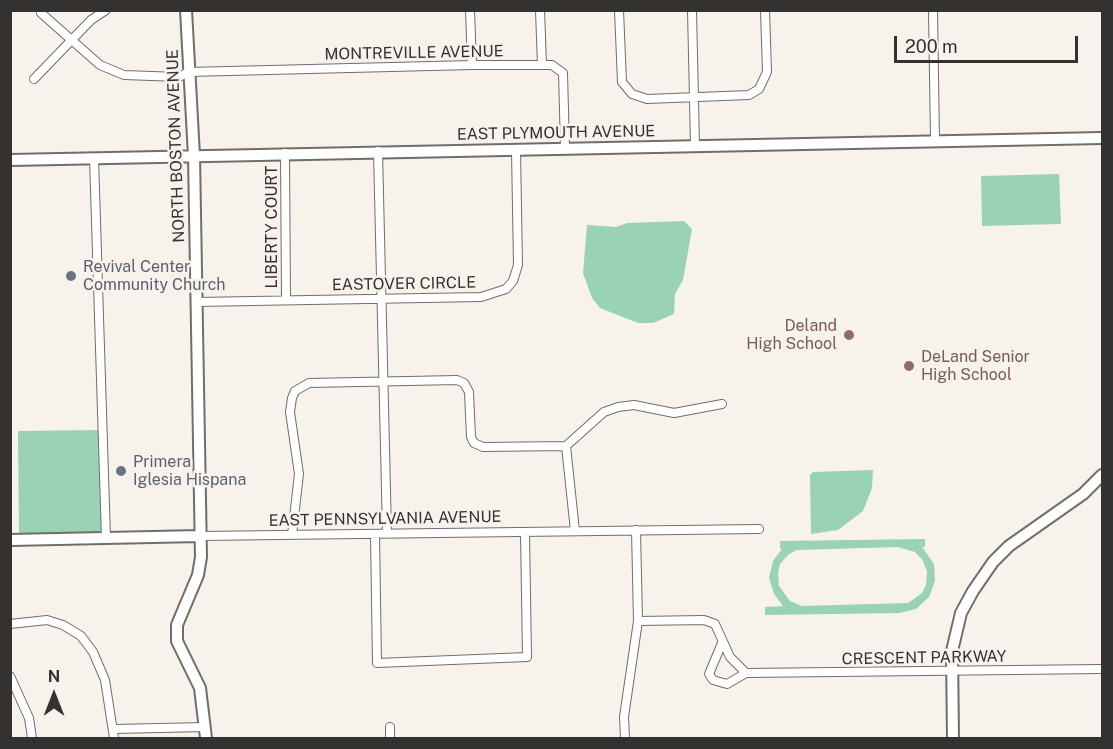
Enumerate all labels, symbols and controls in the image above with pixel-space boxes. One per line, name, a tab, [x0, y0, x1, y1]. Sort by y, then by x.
scale bar	[897, 24, 1082, 62]
text: 200 m	[905, 36, 958, 57]
street label: MONTREVILLE AVENUE	[324, 42, 504, 64]
street label: NORTH BOSTON AVENUE	[163, 49, 189, 243]
street label: EAST PLYMOUTH AVENUE	[457, 122, 655, 144]
street label: LIBERTY COURT	[262, 165, 282, 289]
place label: Revival Center Community Church	[83, 257, 226, 295]
marker: Revival Center Community Church	[64, 269, 78, 283]
street label: EASTOVER CIRCLE	[332, 273, 476, 295]
place label: Deland High School	[746, 316, 837, 354]
marker: Deland High School	[842, 328, 856, 342]
place label: DeLand Senior High School	[921, 347, 1030, 385]
marker: DeLand Senior High School	[902, 359, 916, 373]
place label: Primera Iglesia Hispana	[133, 452, 246, 490]
marker: Primera Iglesia Hispana	[114, 464, 128, 478]
street label: EAST PENNSYLVANIA AVENUE	[268, 507, 502, 531]
street label: CRESCENT PARKWAY	[842, 647, 1006, 669]
north arrow	[24, 665, 84, 725]
text: N	[48, 667, 60, 686]

